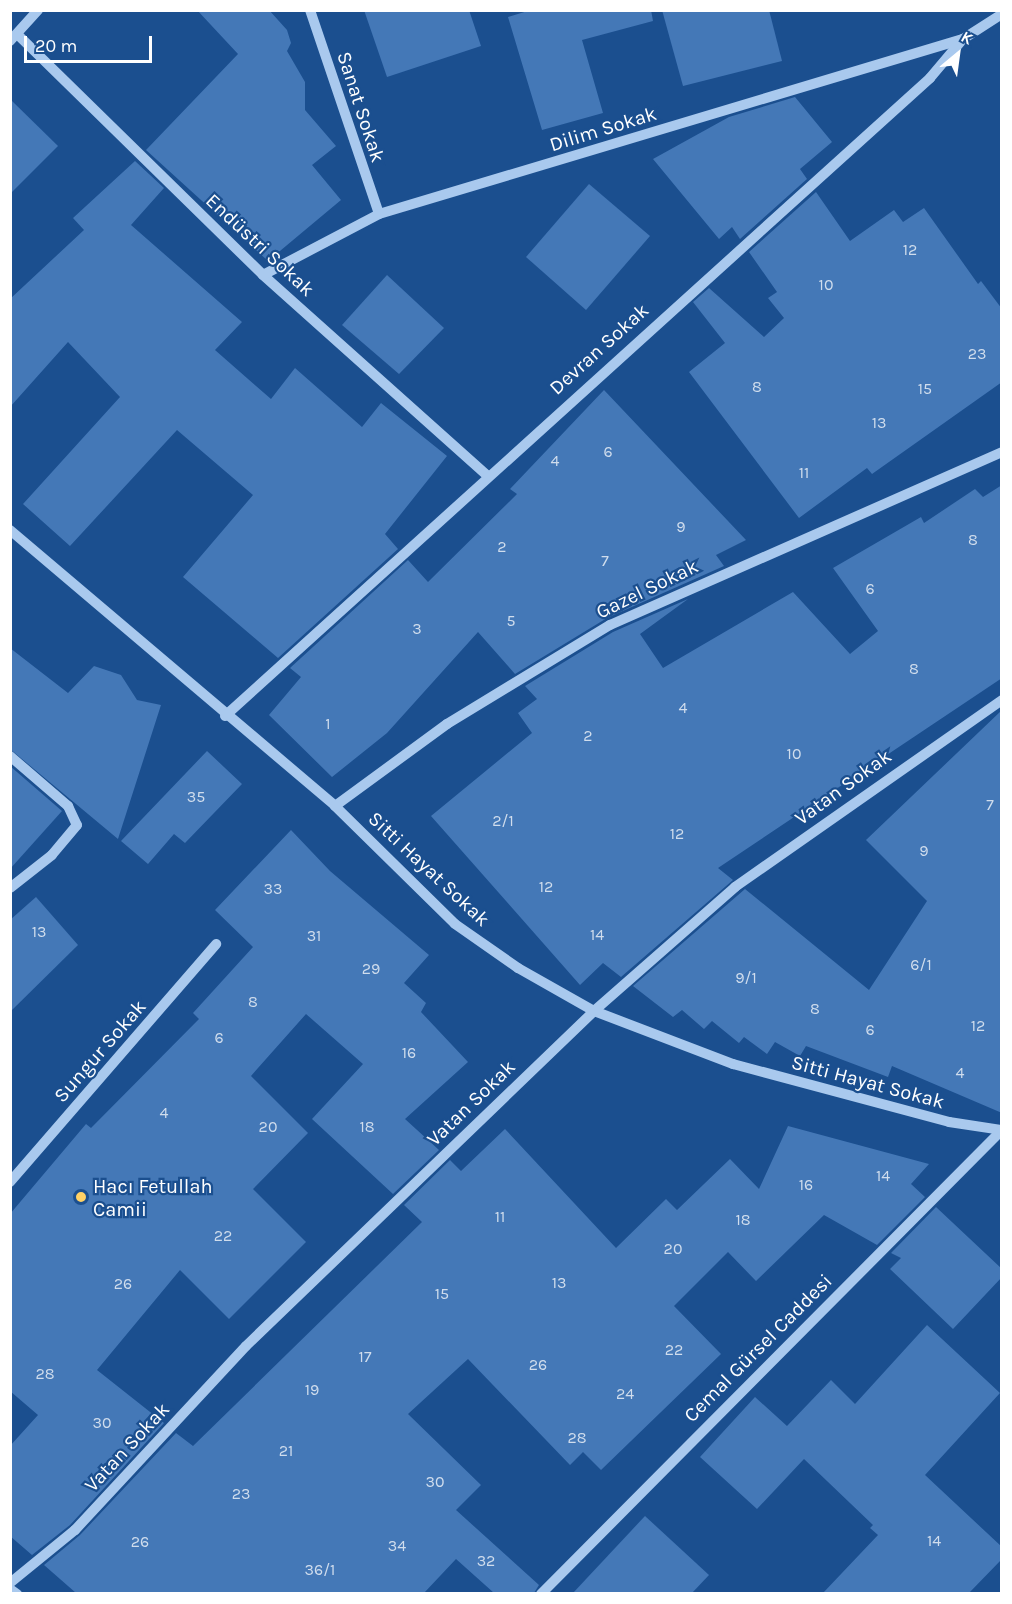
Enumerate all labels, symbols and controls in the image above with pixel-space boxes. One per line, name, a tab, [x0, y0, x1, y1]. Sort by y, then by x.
scale bar	[27, 24, 154, 62]
north arrow	[928, 24, 988, 84]
text: K	[958, 27, 976, 49]
text: 20 m	[35, 35, 77, 57]
street label: Sanat Sokak	[332, 49, 390, 165]
street label: Dilim Sokak	[547, 101, 659, 157]
street label: Endüstri Sokak	[201, 189, 319, 301]
house number: 12	[903, 240, 917, 260]
house number: 10	[819, 275, 833, 295]
street label: Devran Sokak	[544, 298, 654, 400]
house number: 23	[968, 344, 986, 364]
house number: 8	[752, 377, 762, 397]
house number: 15	[918, 379, 932, 399]
house number: 13	[872, 413, 886, 433]
house number: 6	[603, 442, 613, 462]
house number: 4	[551, 451, 559, 471]
house number: 11	[799, 463, 809, 483]
house number: 9	[676, 517, 686, 537]
house number: 8	[968, 530, 978, 550]
house number: 2	[497, 537, 507, 557]
house number: 7	[601, 551, 609, 571]
street label: Gazel Sokak	[592, 554, 702, 624]
house number: 6	[865, 579, 875, 599]
house number: 5	[506, 611, 516, 631]
house number: 3	[412, 619, 422, 639]
house number: 8	[909, 659, 919, 679]
house number: 4	[679, 698, 687, 718]
house number: 1	[325, 714, 331, 734]
house number: 2	[583, 726, 593, 746]
house number: 10	[787, 744, 801, 764]
street label: Vatan Sokak	[790, 744, 896, 830]
house number: 35	[187, 787, 205, 807]
house number: 7	[986, 795, 994, 815]
street label: Sitti Hayat Sokak	[363, 807, 495, 931]
house number: 2/1	[492, 811, 514, 831]
house number: 12	[670, 824, 684, 844]
house number: 9	[919, 841, 929, 861]
house number: 12	[539, 877, 553, 897]
house number: 33	[264, 879, 282, 899]
house number: 13	[32, 922, 46, 942]
house number: 14	[590, 925, 604, 945]
house number: 31	[307, 926, 321, 946]
house number: 6/1	[910, 955, 932, 975]
house number: 29	[362, 959, 380, 979]
house number: 9/1	[735, 968, 757, 988]
house number: 8	[248, 992, 258, 1012]
street label: Sungur Sokak	[49, 995, 151, 1107]
house number: 8	[810, 999, 820, 1019]
house number: 12	[971, 1016, 985, 1036]
house number: 6	[865, 1020, 875, 1040]
house number: 6	[214, 1028, 224, 1048]
house number: 16	[402, 1043, 416, 1063]
street label: Sitti Hayat Sokak	[789, 1050, 947, 1114]
street label: Vatan Sokak	[422, 1055, 520, 1151]
house number: 4	[956, 1063, 964, 1083]
house number: 4	[160, 1103, 168, 1123]
house number: 20	[259, 1117, 277, 1137]
house number: 18	[359, 1117, 375, 1137]
house number: 14	[876, 1166, 890, 1186]
place label: Hacı Fetullah Camii	[93, 1174, 213, 1221]
house number: 16	[799, 1175, 813, 1195]
marker: Hacı Fetullah Camii	[74, 1190, 88, 1204]
house number: 11	[495, 1207, 505, 1227]
house number: 18	[735, 1210, 751, 1230]
house number: 22	[214, 1226, 232, 1246]
house number: 20	[664, 1239, 682, 1259]
street label: Cemal Gürsel Caddesi	[679, 1269, 837, 1427]
house number: 13	[552, 1273, 566, 1293]
house number: 26	[114, 1274, 132, 1294]
house number: 15	[435, 1284, 449, 1304]
house number: 22	[665, 1340, 683, 1360]
house number: 17	[359, 1347, 371, 1367]
house number: 26	[529, 1355, 547, 1375]
house number: 28	[35, 1364, 55, 1384]
house number: 19	[305, 1380, 319, 1400]
house number: 24	[616, 1384, 634, 1404]
street label: Vatan Sokak	[80, 1397, 174, 1497]
house number: 30	[93, 1413, 111, 1433]
house number: 28	[567, 1428, 587, 1448]
house number: 21	[279, 1441, 293, 1461]
house number: 30	[426, 1472, 444, 1492]
house number: 23	[232, 1484, 250, 1504]
house number: 14	[927, 1531, 941, 1551]
house number: 26	[131, 1532, 149, 1552]
house number: 34	[388, 1536, 406, 1556]
house number: 32	[477, 1551, 495, 1571]
house number: 36/1	[305, 1560, 335, 1580]

